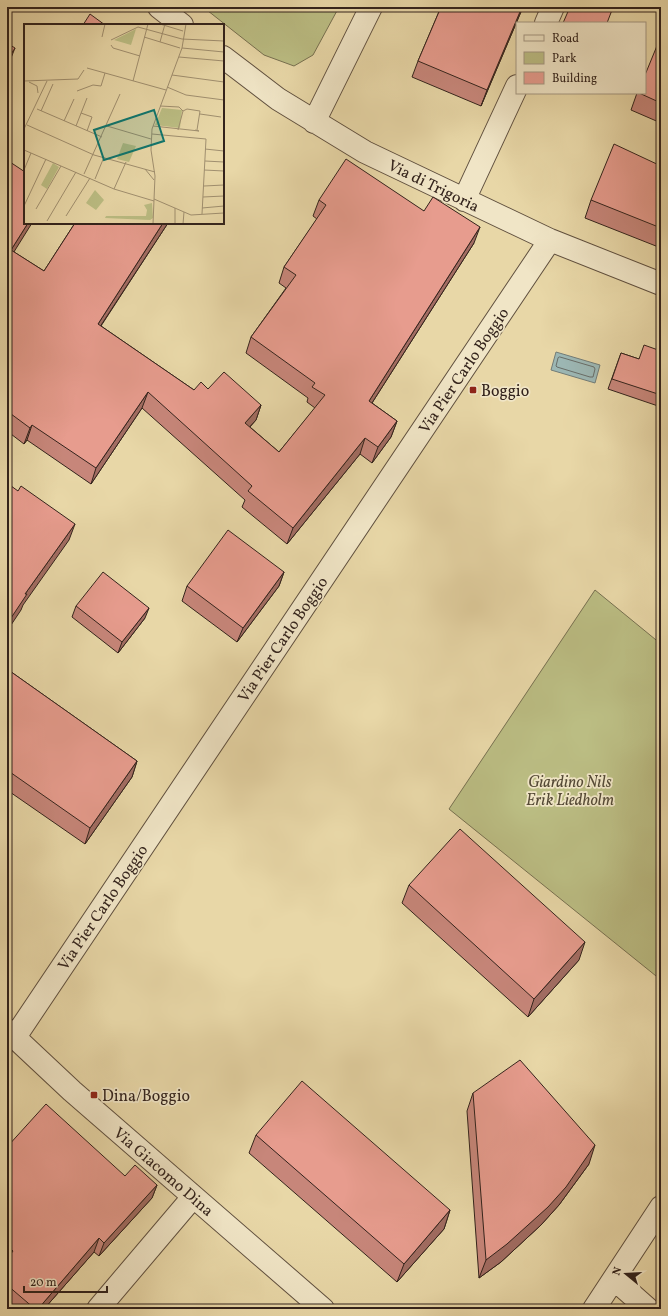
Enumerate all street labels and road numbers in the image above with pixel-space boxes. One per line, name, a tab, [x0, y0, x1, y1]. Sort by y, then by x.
street label: Via di Trigoria	[384, 155, 483, 218]
street label: Via Pier Carlo Boggio	[414, 303, 512, 437]
street label: Via Pier Carlo Boggio	[233, 573, 334, 707]
street label: Via Pier Carlo Boggio	[53, 841, 154, 975]
street label: Via Giacomo Dina	[108, 1123, 218, 1222]

